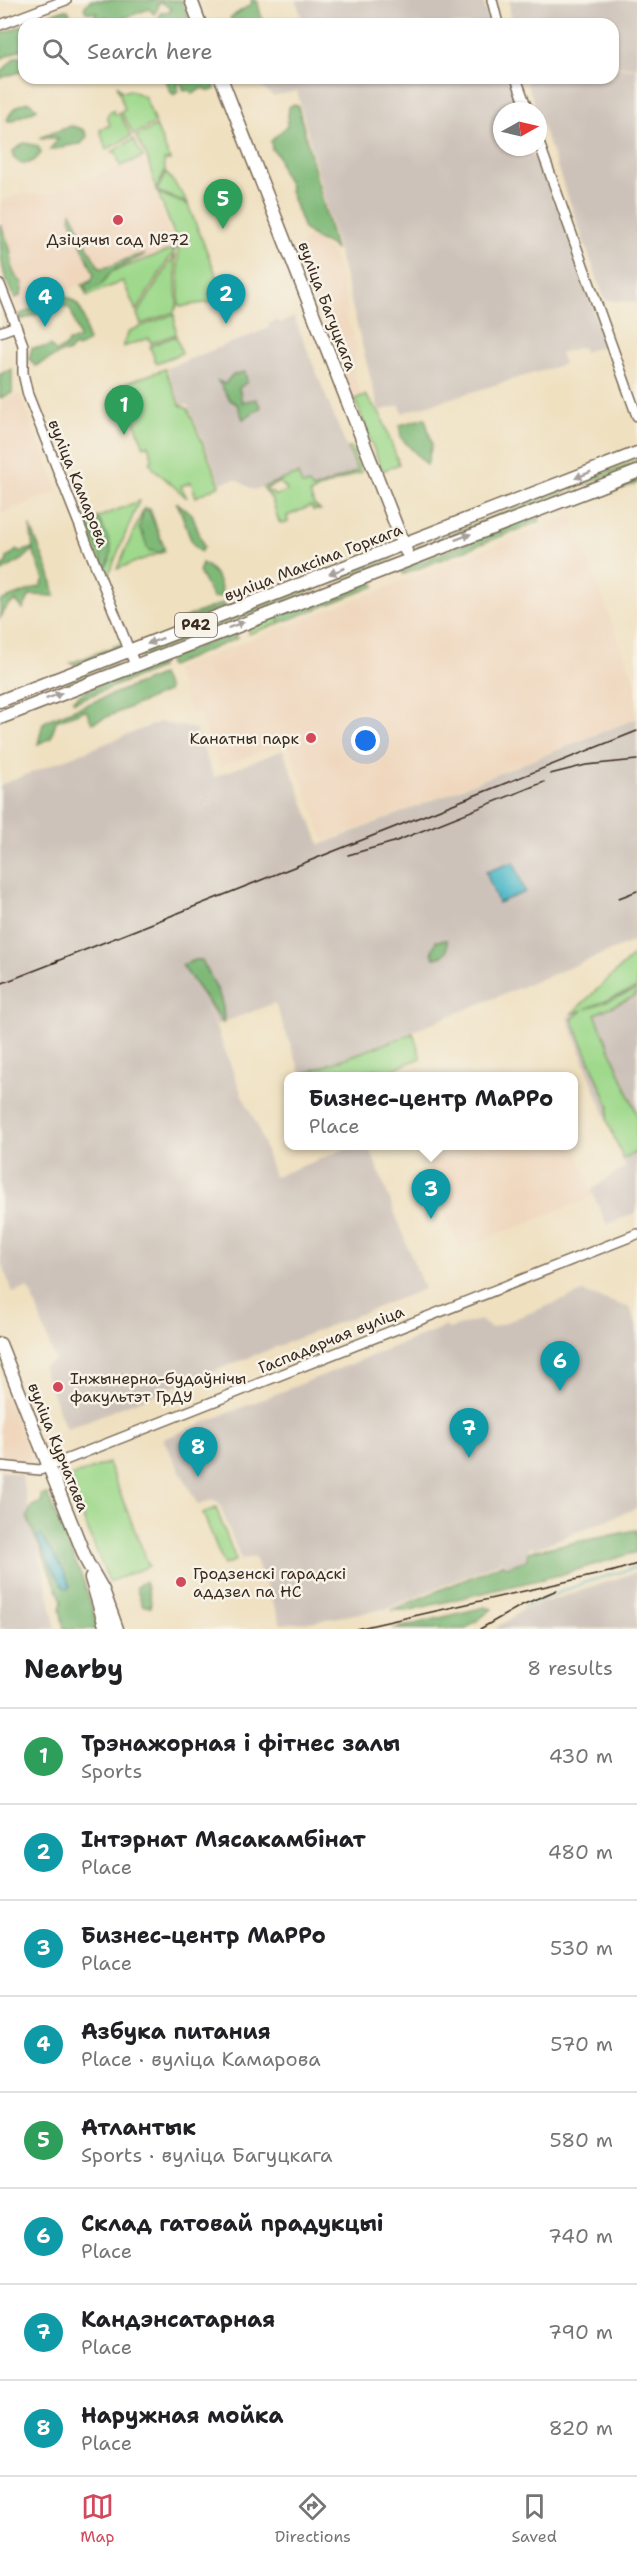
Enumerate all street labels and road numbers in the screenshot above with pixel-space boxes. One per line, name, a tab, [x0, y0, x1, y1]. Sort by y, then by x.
street label: вуліца Багуцкага	[293, 239, 362, 374]
street label: вуліца Камарова	[43, 416, 114, 550]
street label: вуліца Максіма Горкага	[221, 519, 405, 606]
road number: Р42	[175, 613, 217, 637]
street label: Гаспадарчая вуліца	[255, 1301, 407, 1378]
street label: вуліца Курчатава	[23, 1379, 94, 1515]

